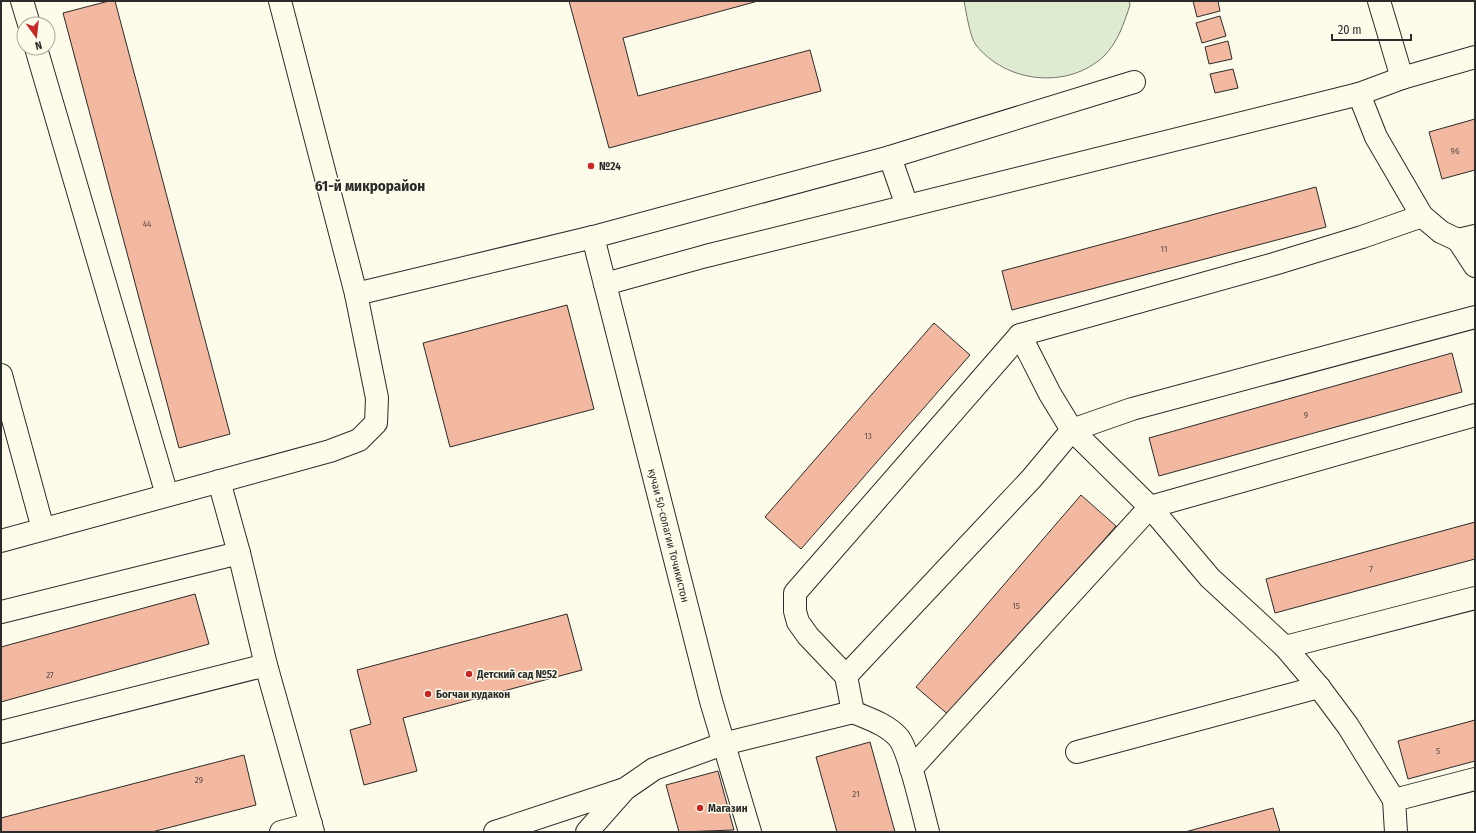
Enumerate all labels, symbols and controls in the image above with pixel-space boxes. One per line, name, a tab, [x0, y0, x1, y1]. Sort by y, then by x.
north arrow	[16, 16, 56, 56]
scale bar	[1332, 16, 1411, 42]
text: 20 m	[1338, 23, 1362, 37]
text: N	[34, 38, 43, 52]
house number: 96	[1451, 146, 1460, 156]
place label: №24	[599, 160, 621, 173]
marker: №24	[586, 161, 596, 171]
district label: 61-й микрорайон	[315, 177, 425, 195]
house number: 44	[143, 219, 152, 229]
house number: 11	[1161, 244, 1167, 254]
house number: 9	[1304, 410, 1308, 420]
house number: 13	[864, 431, 872, 441]
street label: кучаи 50-солагии Точикистон	[645, 467, 692, 604]
house number: 7	[1369, 564, 1373, 574]
house number: 15	[1012, 601, 1020, 611]
place label: Детский сад №52	[476, 668, 557, 681]
marker: Детский сад №52	[464, 669, 474, 679]
house number: 27	[46, 670, 54, 680]
place label: Богчаи кудакон	[436, 688, 510, 701]
marker: Богчаи кудакон	[423, 689, 433, 699]
house number: 5	[1436, 746, 1440, 756]
house number: 29	[195, 775, 203, 785]
house number: 21	[852, 789, 860, 799]
place label: Магазин	[708, 802, 748, 815]
marker: Магазин	[695, 803, 705, 813]

